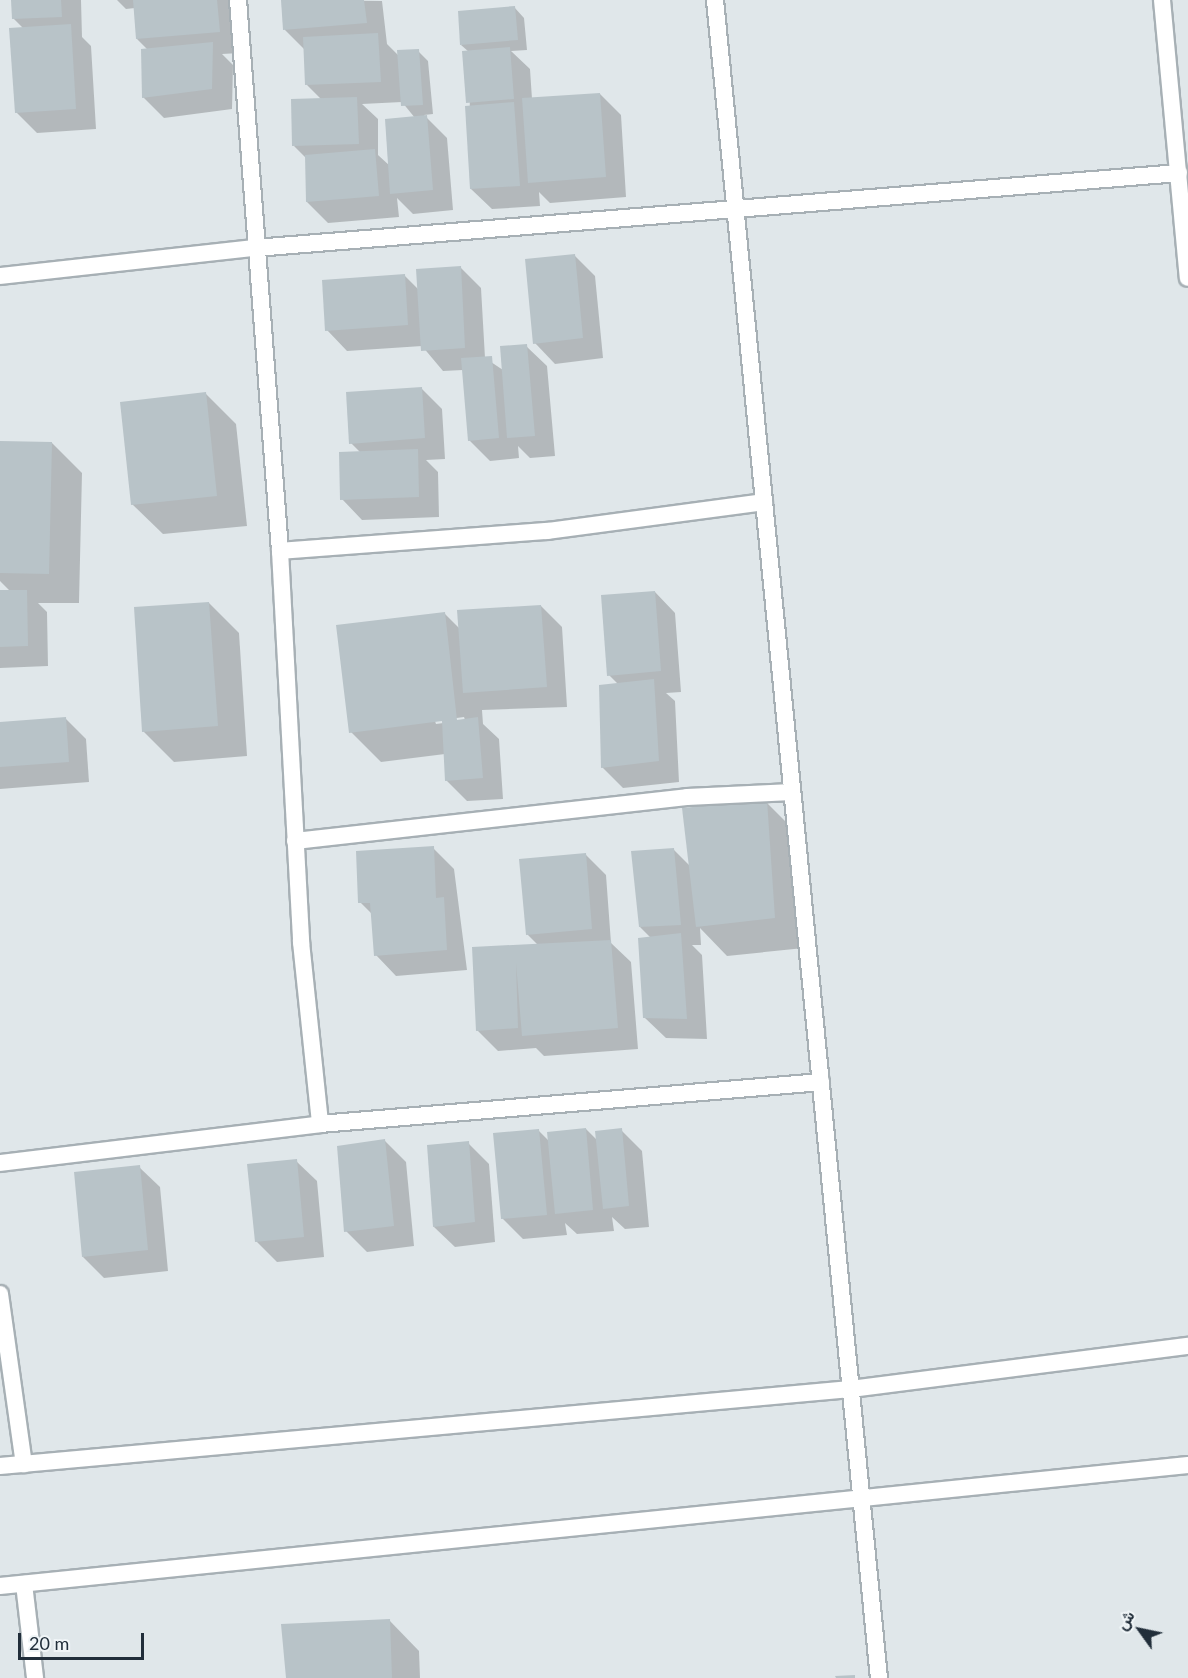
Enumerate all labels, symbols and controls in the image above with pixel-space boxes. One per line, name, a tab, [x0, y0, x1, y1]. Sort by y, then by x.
north arrow	[1110, 1600, 1170, 1660]
text: ش	[1111, 1607, 1138, 1633]
scale bar	[21, 1621, 147, 1659]
text: 20 m	[29, 1632, 69, 1654]

